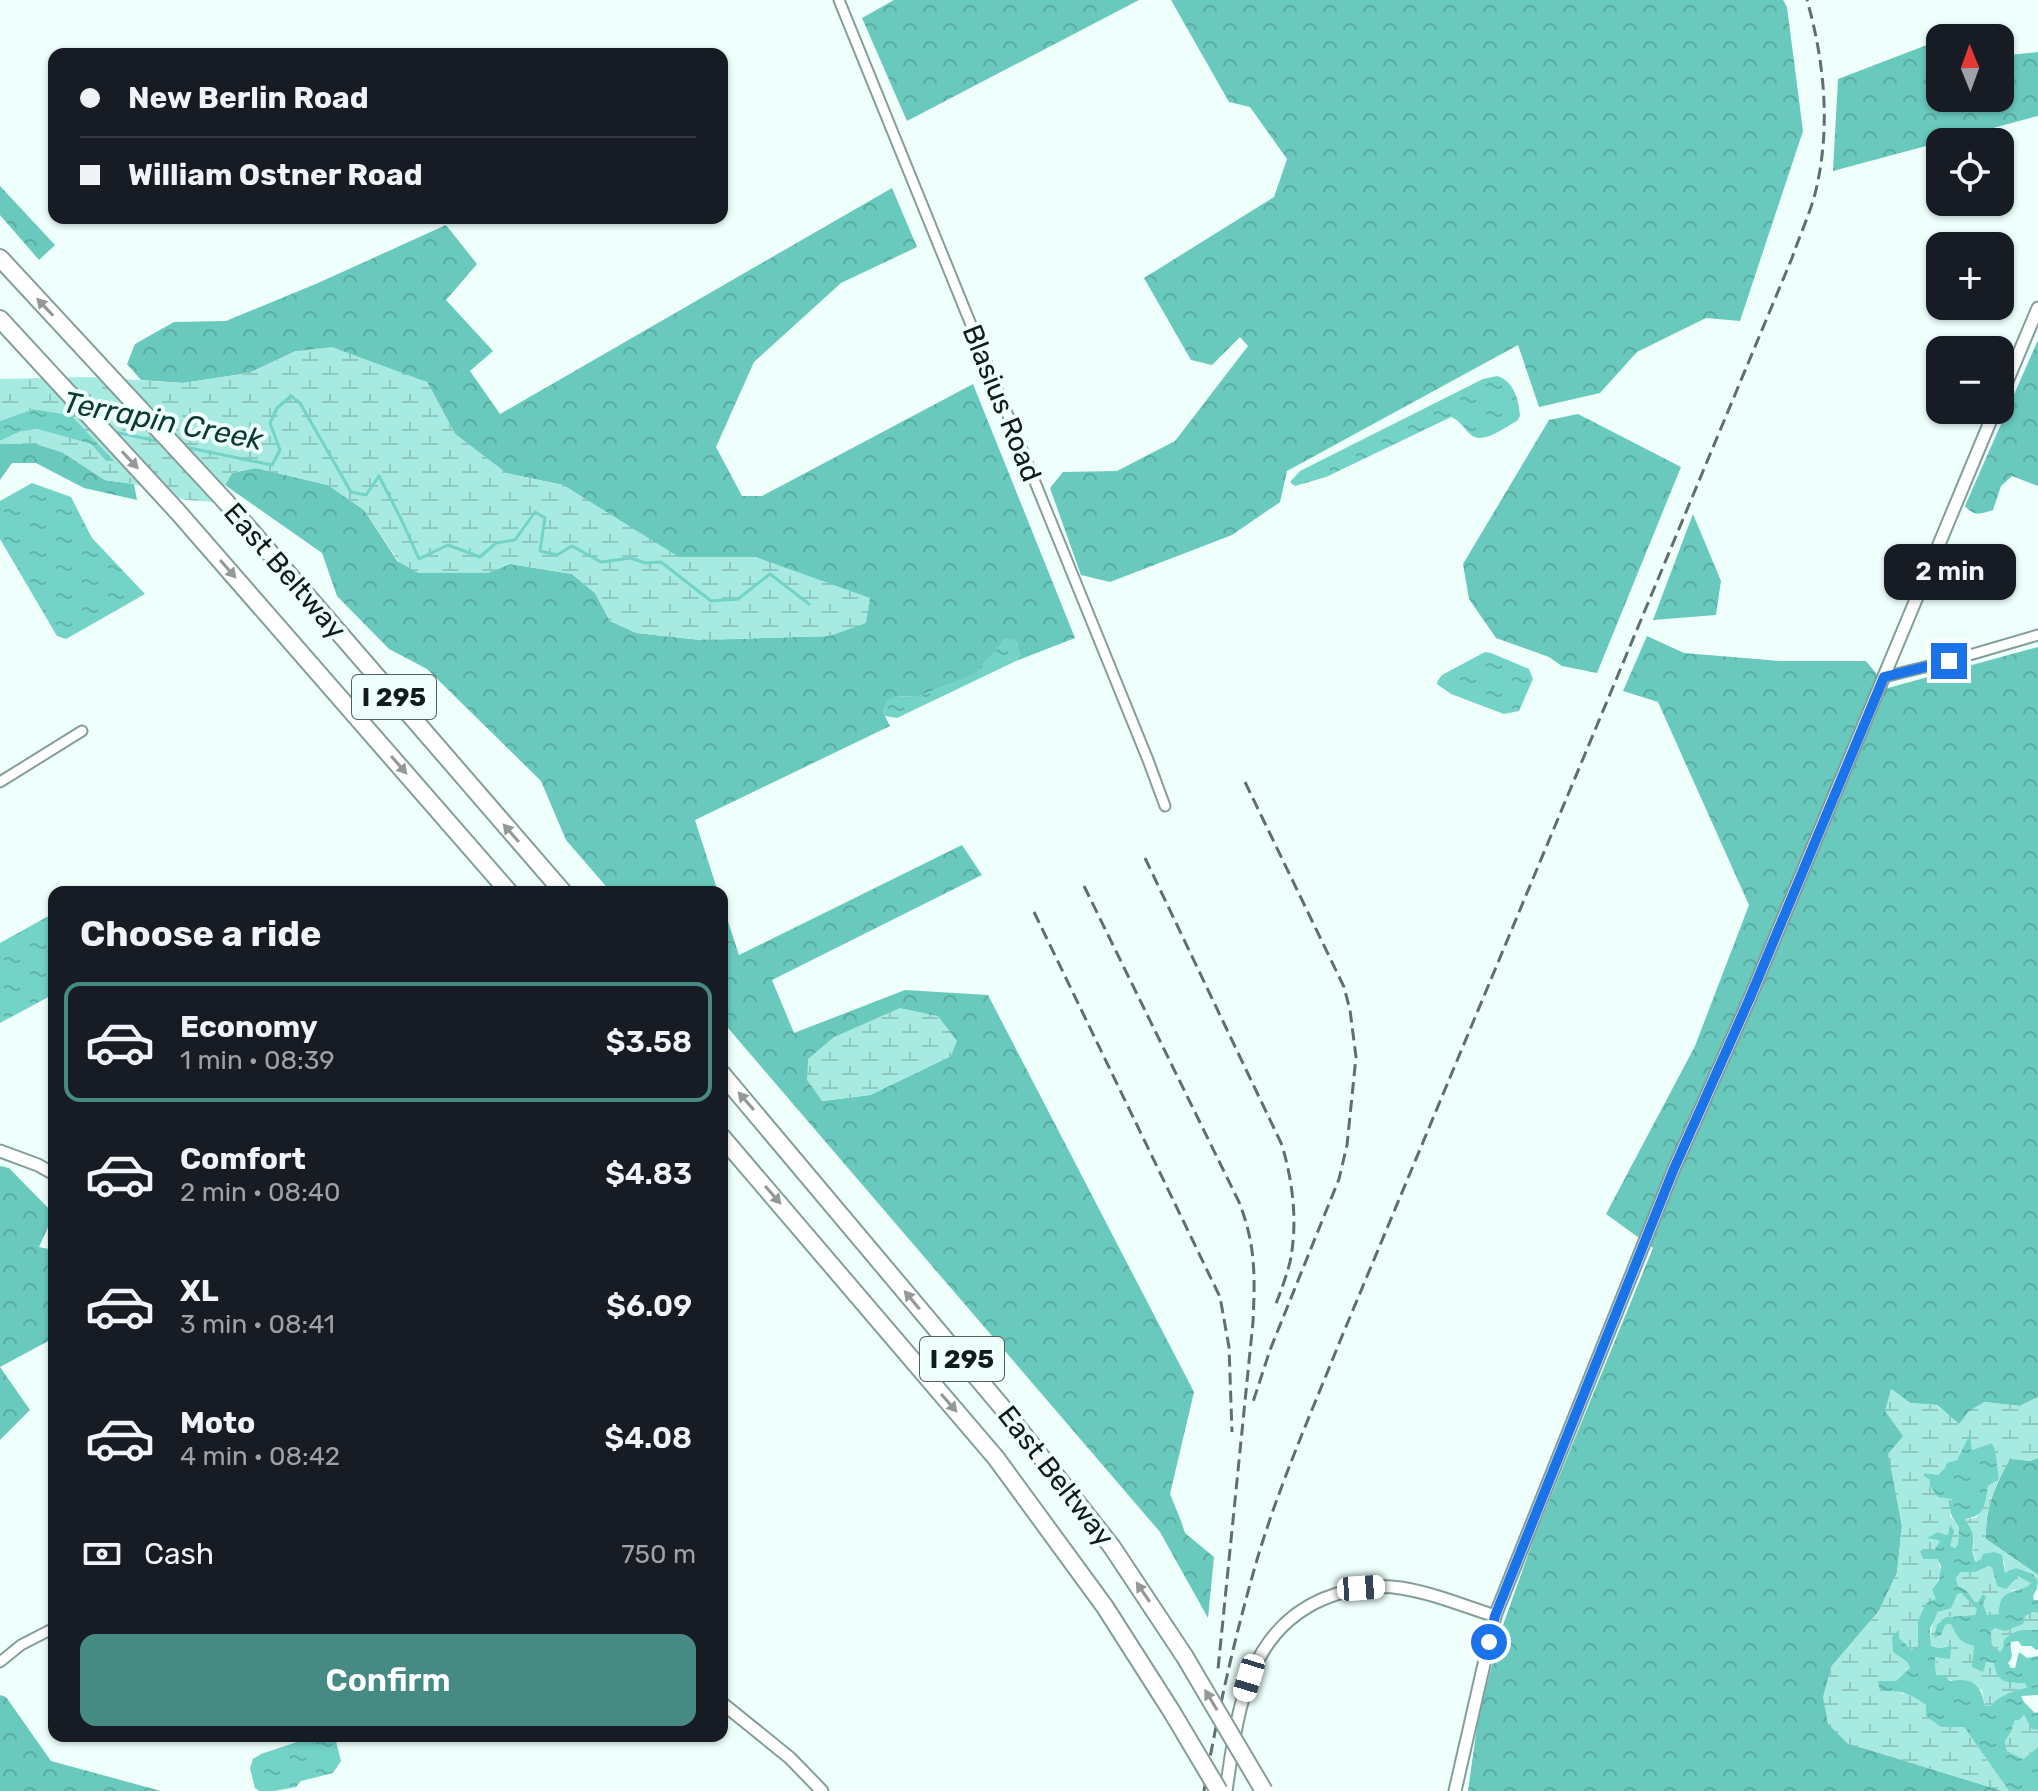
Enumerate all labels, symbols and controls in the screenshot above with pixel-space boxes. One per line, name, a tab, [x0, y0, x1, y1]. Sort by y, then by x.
north arrow	[1926, 24, 2014, 112]
map controls	[1926, 24, 2014, 424]
text: New Berlin Road	[128, 80, 369, 116]
button: locate	[1926, 128, 2014, 216]
text: William Ostner Road	[128, 157, 423, 193]
button: +	[1926, 232, 2014, 320]
one-way arrow	[36, 297, 54, 316]
street label: Blasius Road	[956, 320, 1048, 486]
button: −	[1926, 336, 2014, 424]
water label: Terrapin Creek	[60, 384, 266, 458]
one-way arrow	[121, 451, 139, 470]
street label: East Beltway	[217, 496, 353, 646]
callout: 2 min	[1883, 545, 2015, 601]
text: 2 min	[1915, 556, 1985, 587]
one-way arrow	[219, 559, 236, 579]
route end	[1931, 643, 1967, 679]
road number: I 295	[352, 675, 436, 719]
one-way arrow	[390, 755, 407, 775]
one-way arrow	[503, 824, 520, 844]
text: Choose a ride	[80, 912, 321, 955]
icon: car	[84, 1006, 156, 1078]
text: Economy	[180, 1009, 318, 1045]
text: $3.58	[606, 1024, 692, 1060]
text: 1 min · 08:39	[180, 1045, 335, 1076]
one-way arrow	[737, 1091, 755, 1110]
icon: car	[84, 1138, 156, 1210]
text: Comfort	[180, 1141, 306, 1177]
text: $4.83	[605, 1156, 692, 1192]
text: 2 min · 08:40	[180, 1177, 340, 1208]
one-way arrow	[764, 1185, 781, 1205]
icon: car	[84, 1270, 156, 1342]
text: XL	[180, 1273, 219, 1309]
text: $6.09	[606, 1288, 692, 1324]
one-way arrow	[904, 1290, 921, 1310]
text: 3 min · 08:41	[180, 1309, 335, 1340]
road number: I 295	[920, 1337, 1004, 1381]
one-way arrow	[940, 1393, 957, 1413]
street label: East Beltway	[991, 1399, 1121, 1553]
icon: car	[84, 1402, 156, 1474]
text: Moto	[180, 1405, 255, 1441]
text: $4.08	[605, 1420, 692, 1456]
text: 4 min · 08:42	[180, 1441, 340, 1472]
icon: cash	[80, 1532, 124, 1576]
text: Cash	[144, 1536, 214, 1572]
text: 750 m	[621, 1539, 696, 1570]
car	[1336, 1574, 1386, 1602]
one-way arrow	[1136, 1581, 1151, 1602]
route start	[1471, 1624, 1507, 1660]
button: Confirm	[80, 1634, 696, 1726]
car	[1231, 1652, 1267, 1704]
one-way arrow	[1204, 1689, 1218, 1711]

